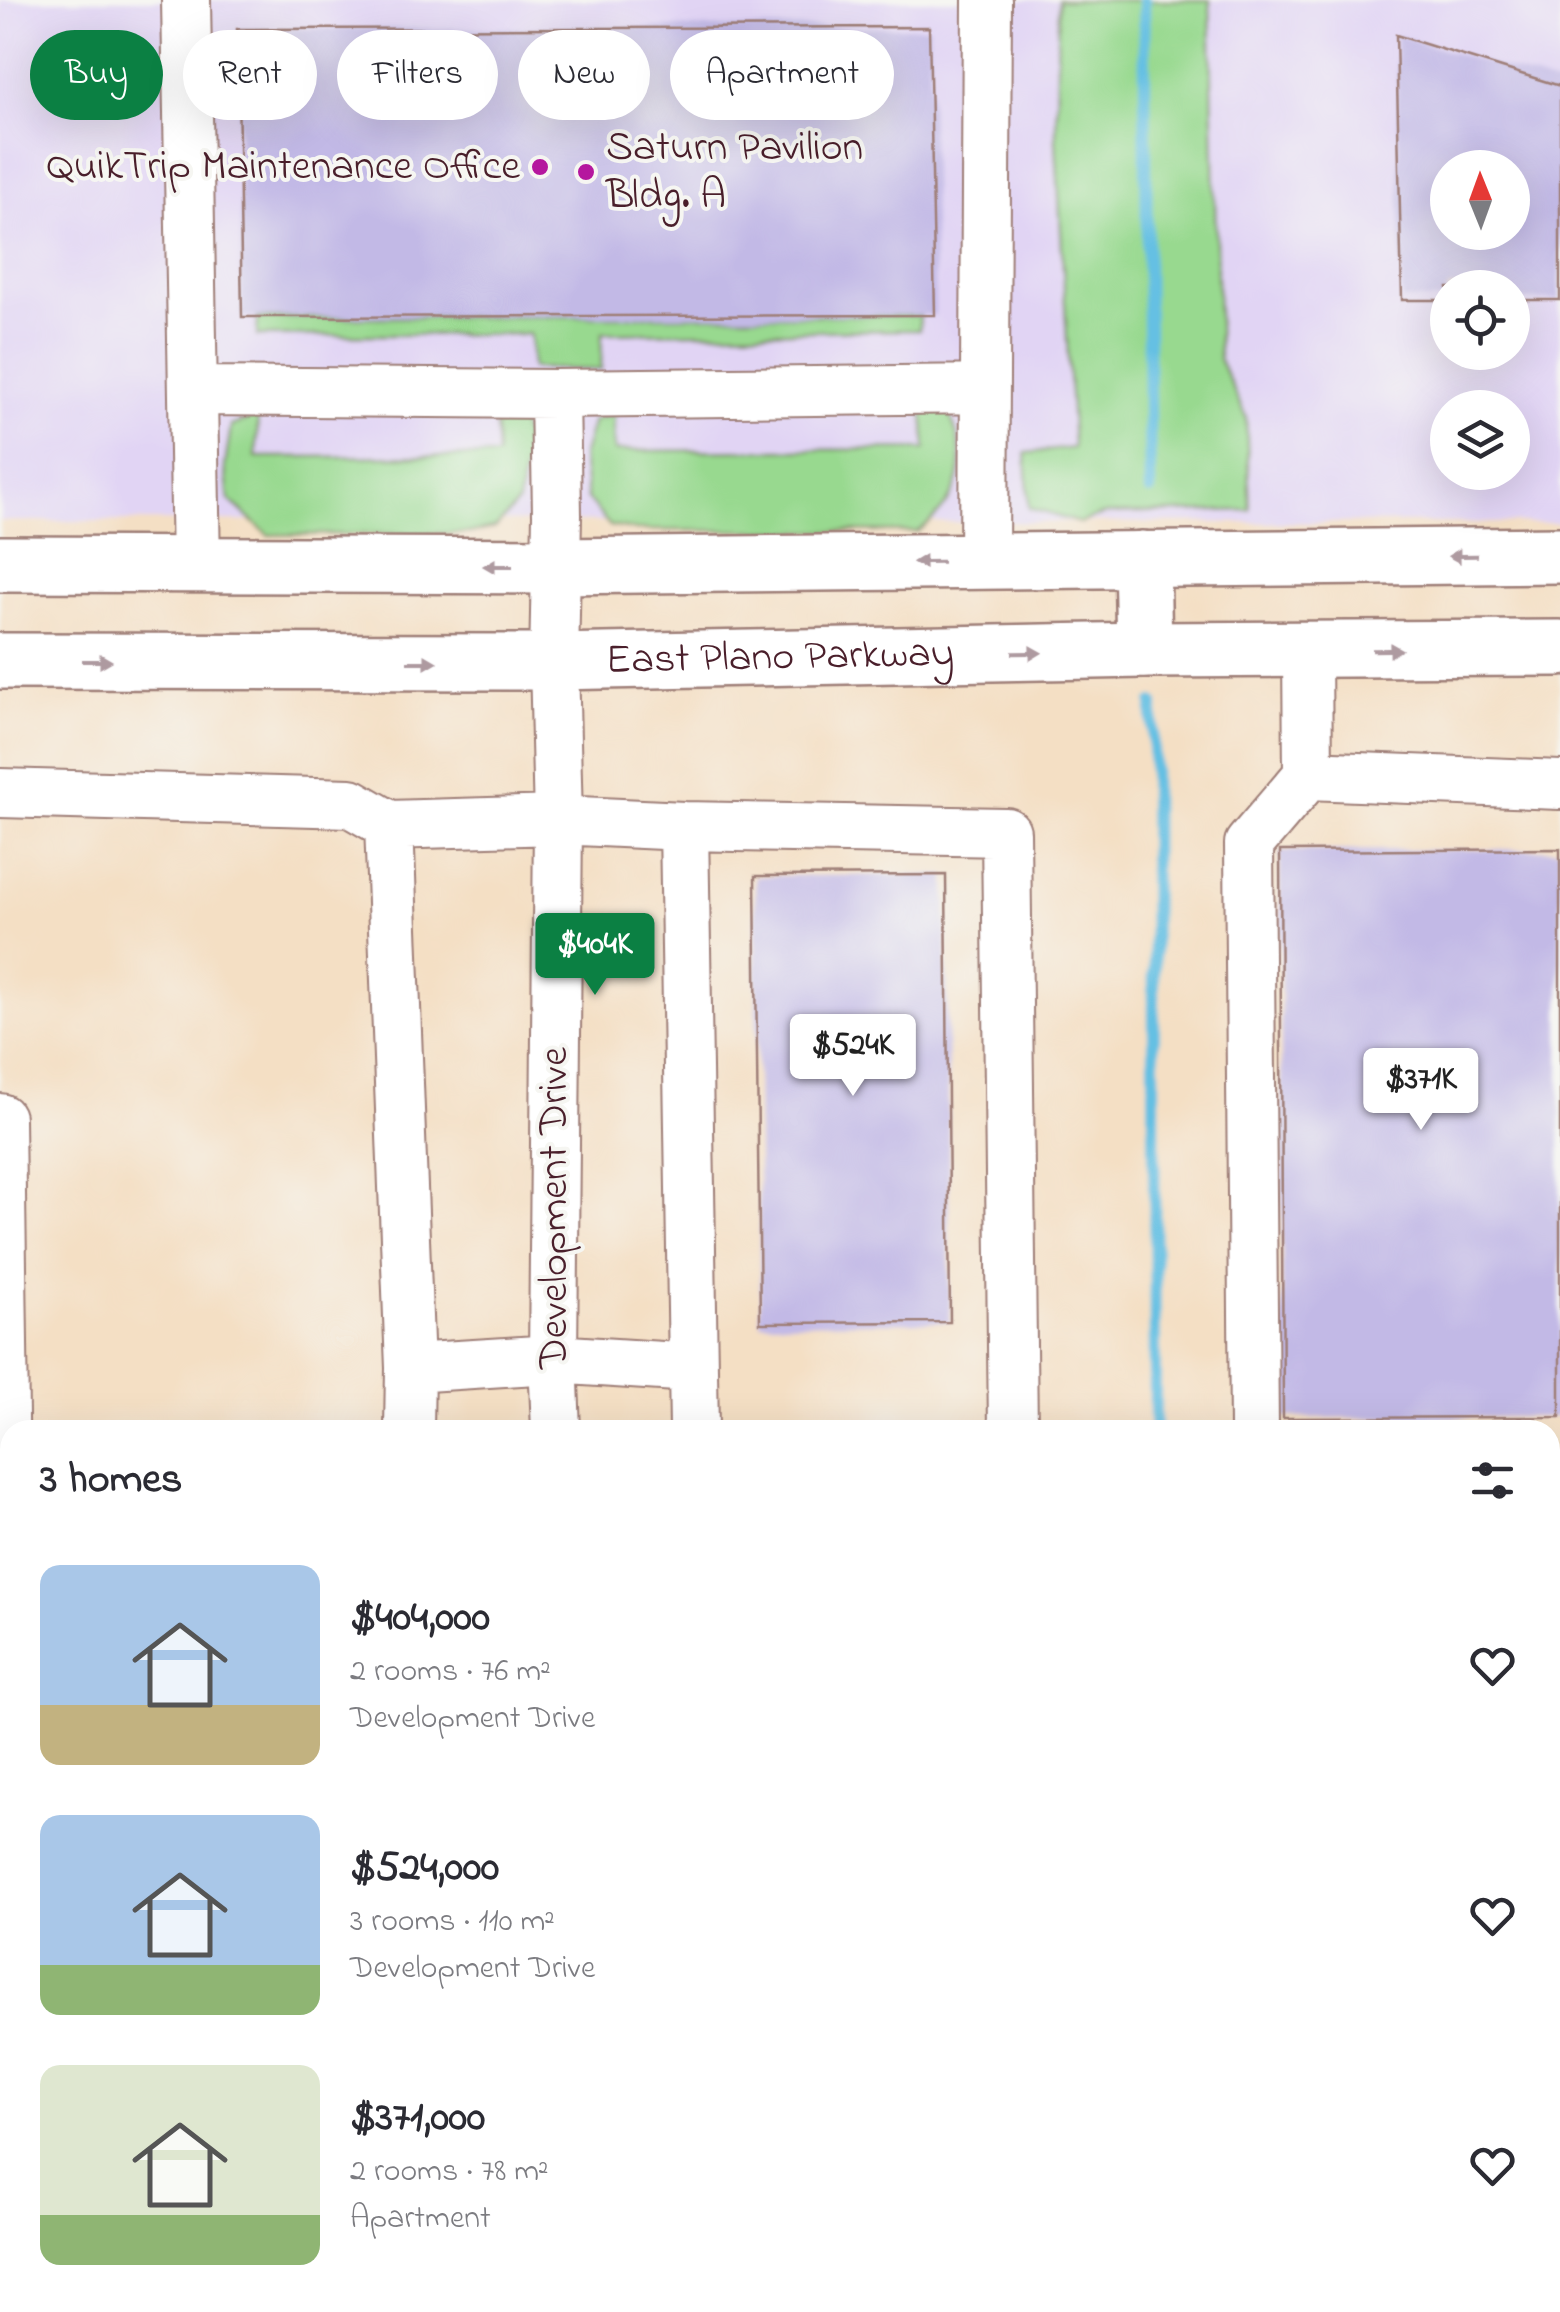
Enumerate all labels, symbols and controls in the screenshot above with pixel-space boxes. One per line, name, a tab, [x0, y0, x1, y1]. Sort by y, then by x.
chip: Buy	[30, 30, 163, 120]
chip: Rent	[183, 30, 317, 120]
chip: Filters	[337, 30, 498, 120]
chip: New	[518, 30, 650, 120]
chip: Apartment	[670, 30, 894, 120]
place label: Saturn Pavilion Bldg. A	[605, 118, 863, 227]
place label: QuikTrip Maintenance Office	[46, 137, 520, 198]
north arrow	[1430, 150, 1530, 250]
map controls	[1430, 150, 1530, 490]
marker: QuikTrip Maintenance Office	[529, 156, 551, 178]
marker: Saturn Pavilion Bldg. A	[575, 161, 597, 183]
button: locate	[1430, 270, 1530, 370]
button: layers	[1430, 390, 1530, 490]
one-way arrow	[1446, 548, 1478, 564]
one-way arrow	[911, 555, 943, 571]
one-way arrow	[481, 558, 513, 574]
street label: East Plano Parkway	[605, 623, 955, 691]
one-way arrow	[1372, 642, 1404, 658]
one-way arrow	[1012, 644, 1044, 660]
one-way arrow	[82, 653, 114, 669]
one-way arrow	[407, 654, 439, 670]
pin: $404K	[525, 913, 665, 998]
text: $404K	[557, 922, 633, 969]
pin: $524K	[783, 1014, 923, 1099]
text: $524K	[812, 1023, 894, 1070]
street label: Development Drive	[525, 1047, 586, 1370]
pin: $371K	[1351, 1048, 1491, 1133]
text: $371K	[1385, 1057, 1457, 1104]
text: 3 homes	[40, 1450, 182, 1511]
icon: filters	[1465, 1453, 1520, 1508]
text: $404,000	[350, 1588, 490, 1649]
icon: home	[120, 1605, 240, 1725]
icon: heart	[1465, 1638, 1520, 1693]
text: 2 rooms · 76 m²	[350, 1649, 551, 1696]
text: Development Drive	[350, 1696, 595, 1743]
text: $524,000	[350, 1838, 499, 1899]
icon: home	[120, 1855, 240, 1975]
icon: heart	[1465, 1888, 1520, 1943]
text: 3 rooms · 110 m²	[350, 1899, 555, 1946]
text: Development Drive	[350, 1946, 595, 1993]
text: $371,000	[350, 2088, 485, 2149]
icon: home	[120, 2105, 240, 2225]
icon: heart	[1465, 2138, 1520, 2193]
text: 2 rooms · 78 m²	[350, 2149, 549, 2196]
text: Apartment	[350, 2196, 491, 2243]

